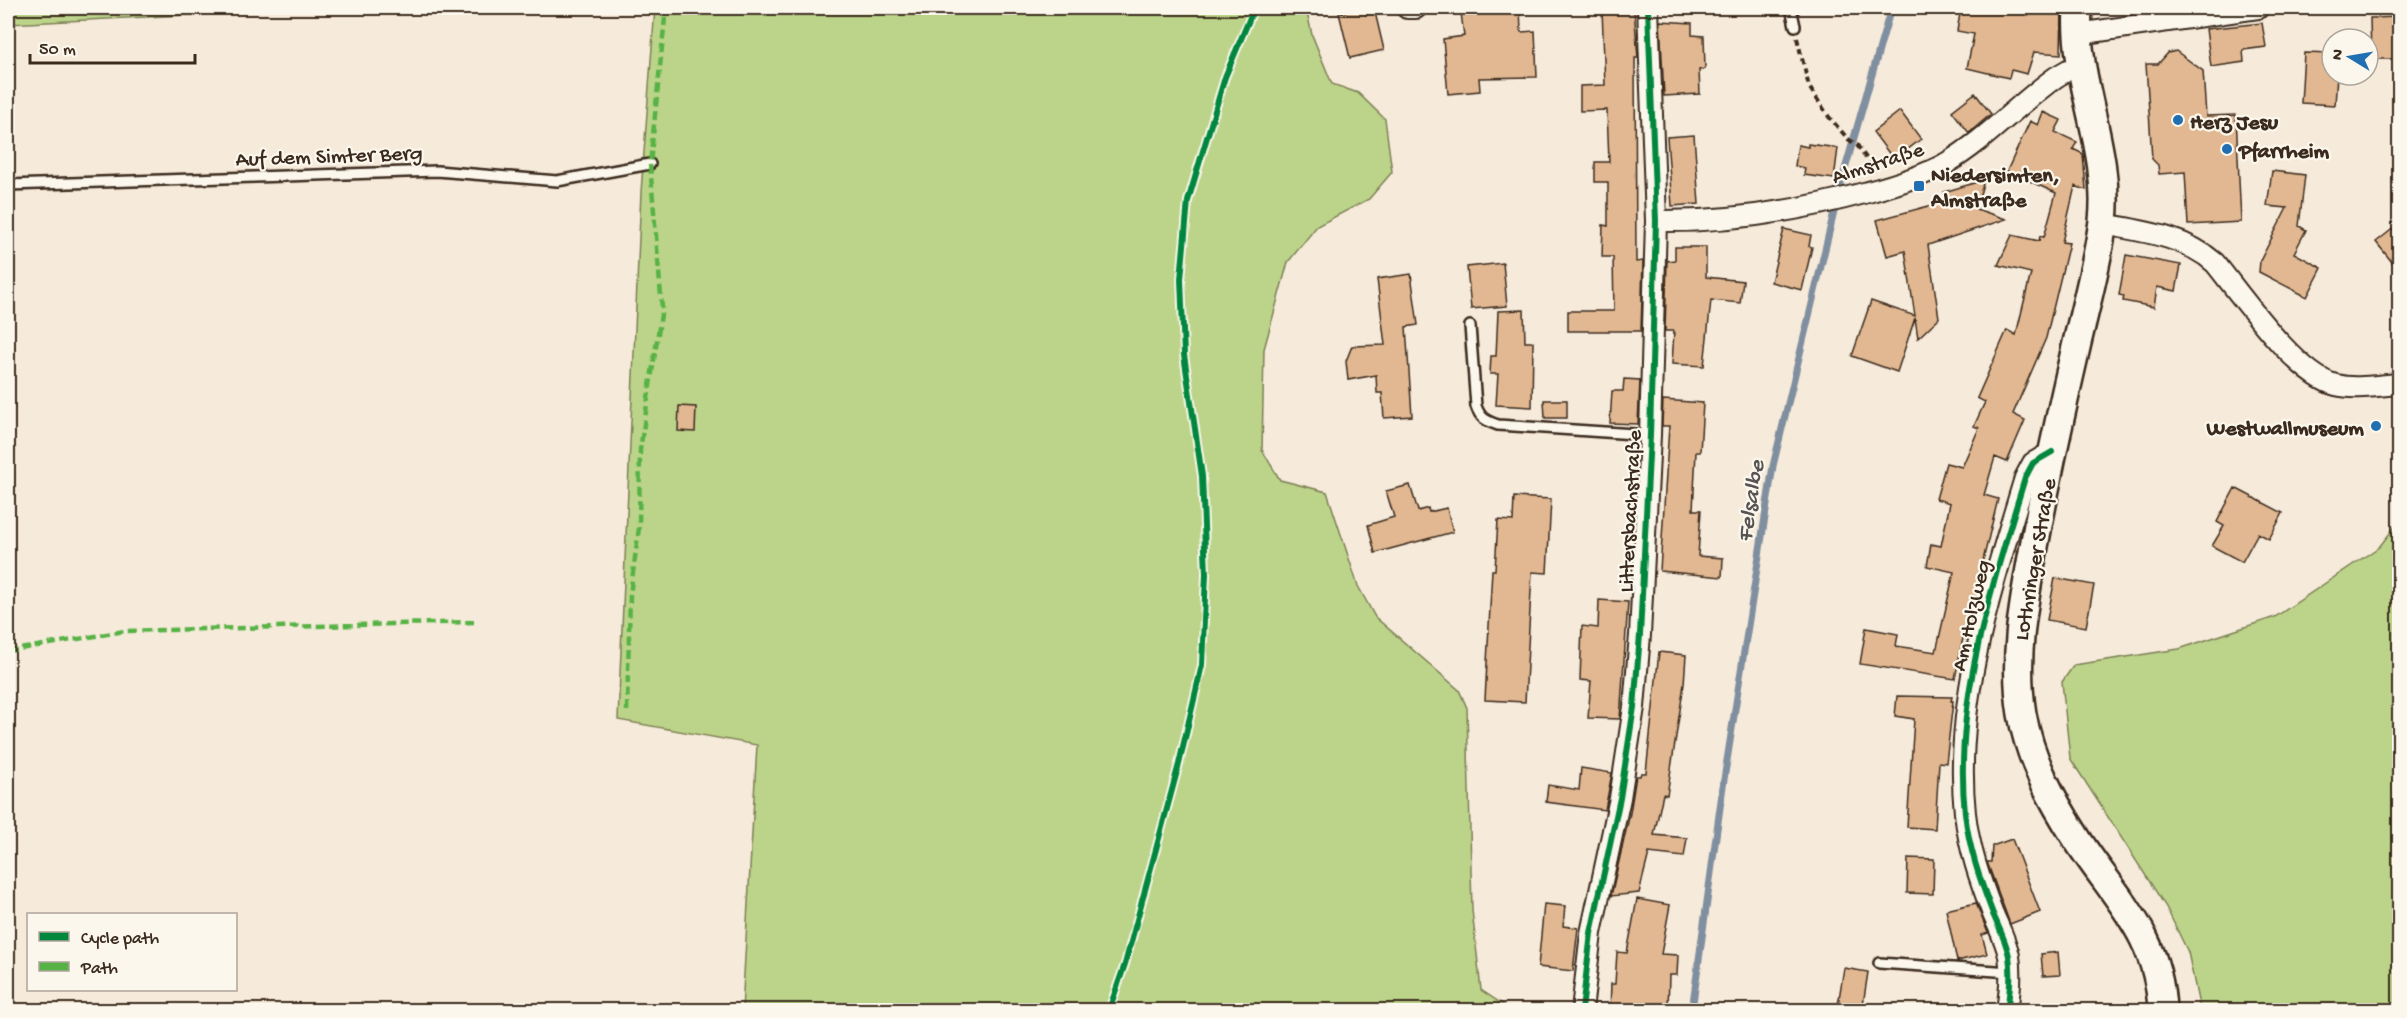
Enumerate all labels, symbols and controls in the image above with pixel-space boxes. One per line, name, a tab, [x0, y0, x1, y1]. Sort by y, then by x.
scale bar	[30, 27, 195, 65]
north arrow	[2320, 27, 2380, 87]
text: 50 m	[39, 40, 76, 61]
text: N	[2328, 47, 2349, 62]
place label: Herz Jesu	[2190, 111, 2279, 137]
marker: Herz Jesu	[2171, 113, 2185, 127]
street label: Almstraße	[1829, 138, 1928, 192]
place label: Pfarrheim	[2238, 140, 2330, 166]
street label: Auf dem Simter Berg	[235, 142, 423, 174]
marker: Pfarrheim	[2220, 142, 2234, 156]
place label: Niedersimten, Almstraße	[1930, 164, 2060, 215]
marker: Niedersimten, Almstraße	[1912, 179, 1926, 193]
place label: Westwallmuseum	[2206, 417, 2364, 443]
marker: Westwallmuseum	[2369, 419, 2383, 433]
street label: Littersbachstraße	[1615, 429, 1649, 593]
water label: Felsalbe	[1732, 457, 1773, 545]
street label: Lothringer Straße	[2010, 476, 2064, 643]
street label: Am Holzweg	[1947, 558, 1998, 674]
legend	[27, 913, 237, 991]
text: Cycle path	[81, 929, 159, 950]
text: Path	[80, 959, 118, 980]

